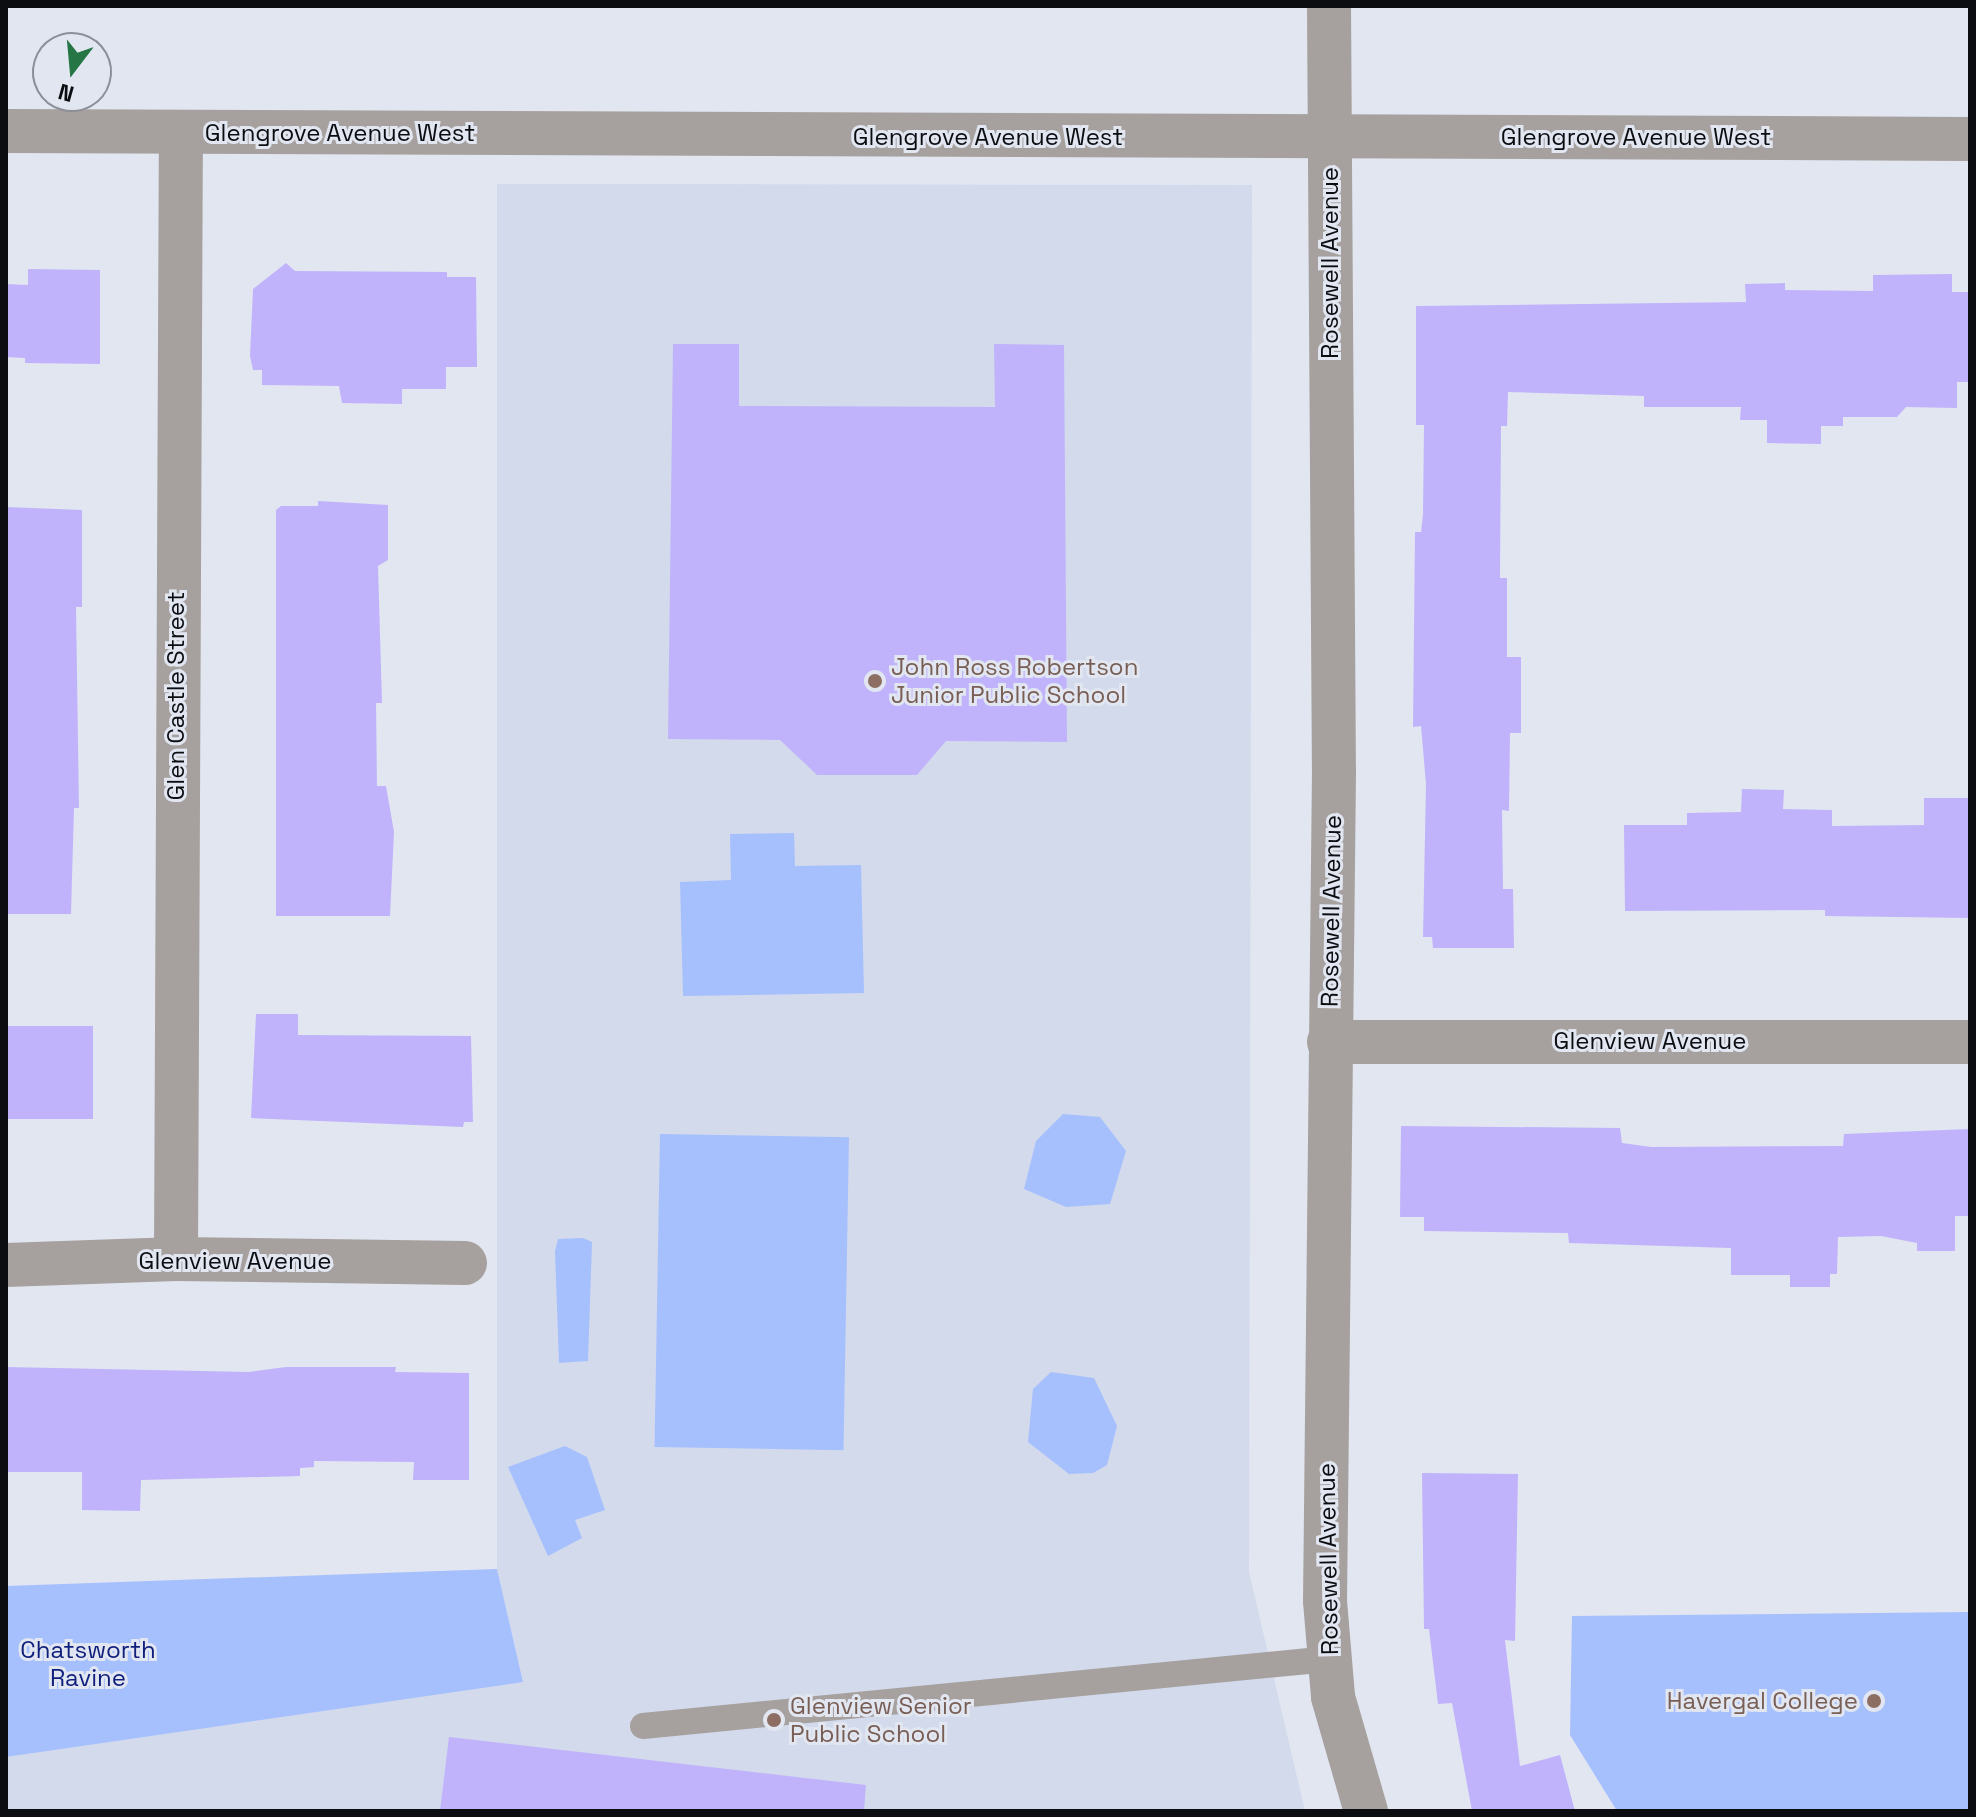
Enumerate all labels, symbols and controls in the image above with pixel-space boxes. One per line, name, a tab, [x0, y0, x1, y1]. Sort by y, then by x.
north arrow	[32, 32, 112, 112]
text: N	[55, 78, 77, 109]
street label: Glengrove Avenue West	[204, 119, 476, 147]
street label: Glengrove Avenue West	[852, 123, 1124, 151]
street label: Glengrove Avenue West	[1500, 123, 1772, 151]
street label: Rosewell Avenue	[1316, 167, 1344, 359]
street label: Glen Castle Street	[162, 592, 190, 800]
place label: John Ross Robertson Junior Public School	[891, 653, 1138, 709]
marker: John Ross Robertson Junior Public School	[866, 672, 884, 690]
street label: Rosewell Avenue	[1315, 815, 1347, 1007]
street label: Glenview Avenue	[1553, 1027, 1747, 1055]
street label: Glenview Avenue	[138, 1247, 332, 1275]
street label: Rosewell Avenue	[1312, 1463, 1344, 1655]
park label: Chatsworth Ravine	[20, 1636, 156, 1692]
place label: Havergal College	[1667, 1687, 1858, 1715]
place label: Glenview Senior Public School	[790, 1692, 972, 1748]
marker: Havergal College	[1865, 1692, 1883, 1710]
marker: Glenview Senior Public School	[765, 1711, 783, 1729]

